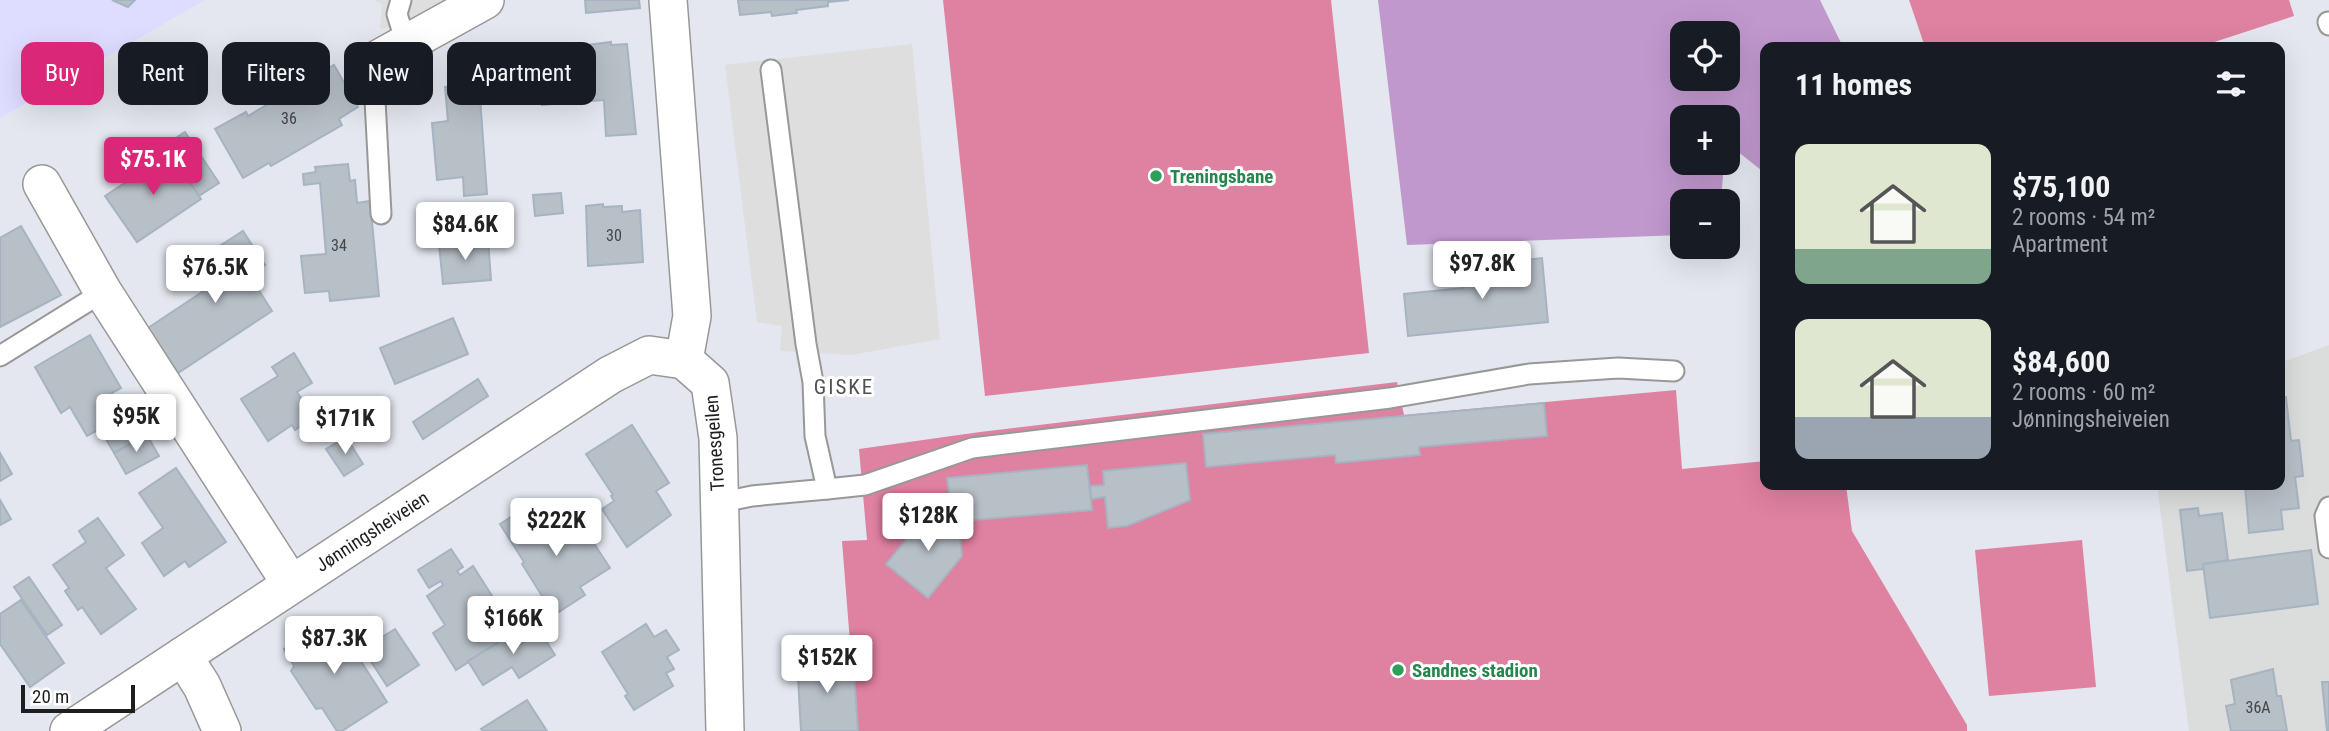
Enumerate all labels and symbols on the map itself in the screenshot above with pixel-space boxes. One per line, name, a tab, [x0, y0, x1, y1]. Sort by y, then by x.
house number: 36	[281, 109, 297, 128]
pin: $75.1K	[96, 138, 210, 197]
place label: Treningsbane	[1170, 165, 1273, 188]
marker: Treningsbane	[1148, 168, 1164, 184]
pin: $84.6K	[408, 202, 522, 262]
house number: 30	[606, 226, 622, 245]
house number: 34	[331, 236, 347, 255]
pin: $97.8K	[1425, 242, 1539, 301]
pin: $76.5K	[158, 246, 272, 305]
district label: GISKE	[814, 375, 874, 399]
pin: $95K	[95, 394, 177, 454]
street label: Tronesgeilen	[700, 394, 729, 492]
pin: $171K	[296, 396, 394, 456]
street label: Jønningsheiveien	[311, 486, 433, 577]
pin: $128K	[879, 494, 977, 553]
pin: $222K	[507, 498, 605, 558]
pin: $166K	[464, 596, 562, 656]
pin: $87.3K	[277, 616, 391, 676]
pin: $152K	[778, 636, 876, 695]
place label: Sandnes stadion	[1412, 659, 1538, 682]
marker: Sandnes stadion	[1390, 662, 1406, 678]
scale bar	[21, 682, 135, 714]
house number: 36A	[2245, 698, 2271, 717]

